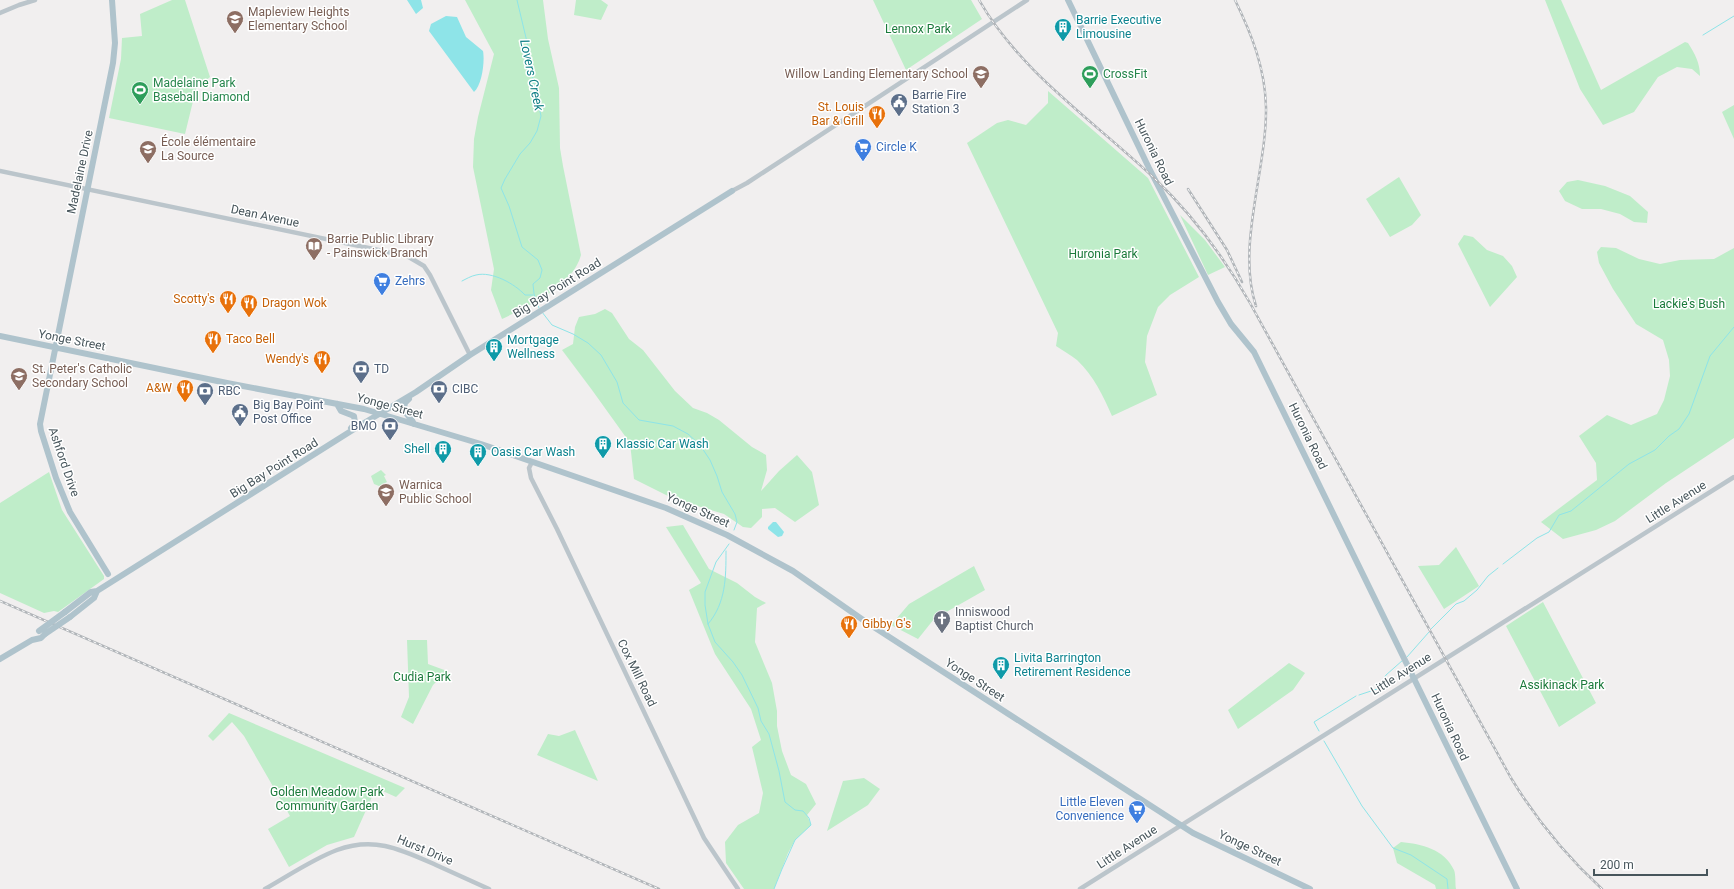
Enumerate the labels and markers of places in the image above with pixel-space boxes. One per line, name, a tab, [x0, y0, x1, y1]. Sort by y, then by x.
place label: Mapleview Heights Elementary School	[248, 5, 349, 33]
school or university icon: Mapleview Heights Elementary School	[225, 9, 245, 34]
place label: Barrie Executive Limousine	[1076, 13, 1161, 41]
building icon: Barrie Executive Limousine	[1053, 17, 1073, 42]
school or university icon: Willow Landing Elementary School	[971, 64, 991, 89]
sports icon: CrossFit	[1080, 64, 1100, 89]
place label: Willow Landing Elementary School	[785, 67, 968, 81]
place label: CrossFit	[1103, 67, 1148, 81]
place label: Madelaine Park Baseball Diamond	[153, 76, 250, 104]
sports icon: Madelaine Park Baseball Diamond	[130, 80, 150, 105]
place label: Barrie Fire Station 3	[912, 88, 966, 116]
public building icon: Barrie Fire Station 3	[889, 92, 909, 117]
place label: St. Louis Bar & Grill	[812, 100, 864, 128]
restaurant icon: St. Louis Bar & Grill	[867, 104, 887, 129]
place label: École élémentaire La Source	[161, 134, 256, 163]
supermarket icon: Circle K	[853, 137, 873, 162]
school or university icon: École élémentaire La Source	[138, 139, 158, 164]
place label: Circle K	[876, 140, 917, 154]
place label: Barrie Public Library - Painswick Branch	[327, 232, 434, 260]
library icon: Barrie Public Library - Painswick Branch	[304, 236, 324, 261]
supermarket icon: Zehrs	[372, 271, 392, 296]
place label: Zehrs	[395, 274, 425, 288]
restaurant icon: Scotty's	[218, 289, 238, 314]
place label: Scotty's	[173, 292, 215, 306]
restaurant icon: Dragon Wok	[239, 293, 259, 318]
place label: Dragon Wok	[262, 296, 328, 310]
restaurant icon: Taco Bell	[203, 329, 223, 354]
place label: Taco Bell	[226, 332, 275, 346]
place label: Mortgage Wellness	[507, 333, 559, 361]
building icon: Mortgage Wellness	[484, 337, 504, 362]
restaurant icon: Wendy's	[312, 349, 332, 374]
place label: Wendy's	[265, 352, 309, 366]
bank icon: TD	[351, 359, 371, 384]
place label: St. Peter's Catholic Secondary School	[32, 362, 132, 390]
place label: TD	[374, 362, 389, 376]
school or university icon: St. Peter's Catholic Secondary School	[9, 366, 29, 391]
restaurant icon: A&W	[175, 378, 195, 403]
bank icon: CIBC	[429, 379, 449, 404]
place label: A&W	[146, 381, 172, 395]
bank icon: RBC	[195, 381, 215, 406]
place label: CIBC	[452, 382, 479, 396]
place label: RBC	[218, 384, 241, 398]
place label: Big Bay Point Post Office	[253, 398, 324, 426]
public building icon: Big Bay Point Post Office	[230, 402, 250, 427]
bank icon: BMO	[380, 416, 400, 441]
place label: BMO	[351, 419, 377, 433]
building icon: Klassic Car Wash	[593, 434, 613, 459]
place label: Klassic Car Wash	[616, 437, 709, 451]
building icon: Shell	[433, 439, 453, 464]
place label: Shell	[404, 442, 430, 456]
building icon: Oasis Car Wash	[468, 442, 488, 467]
place label: Oasis Car Wash	[491, 445, 575, 459]
place label: Warnica Public School	[399, 478, 472, 506]
school or university icon: Warnica Public School	[376, 482, 396, 507]
place label: Inniswood Baptist Church	[955, 605, 1034, 633]
church icon: Inniswood Baptist Church	[932, 609, 952, 634]
restaurant icon: Gibby G's	[839, 614, 859, 639]
place label: Gibby G's	[862, 617, 911, 631]
place label: Livita Barrington Retirement Residence	[1014, 651, 1131, 679]
building icon: Livita Barrington Retirement Residence	[991, 655, 1011, 680]
place label: Little Eleven Convenience	[1055, 795, 1124, 823]
supermarket icon: Little Eleven Convenience	[1127, 799, 1147, 824]

